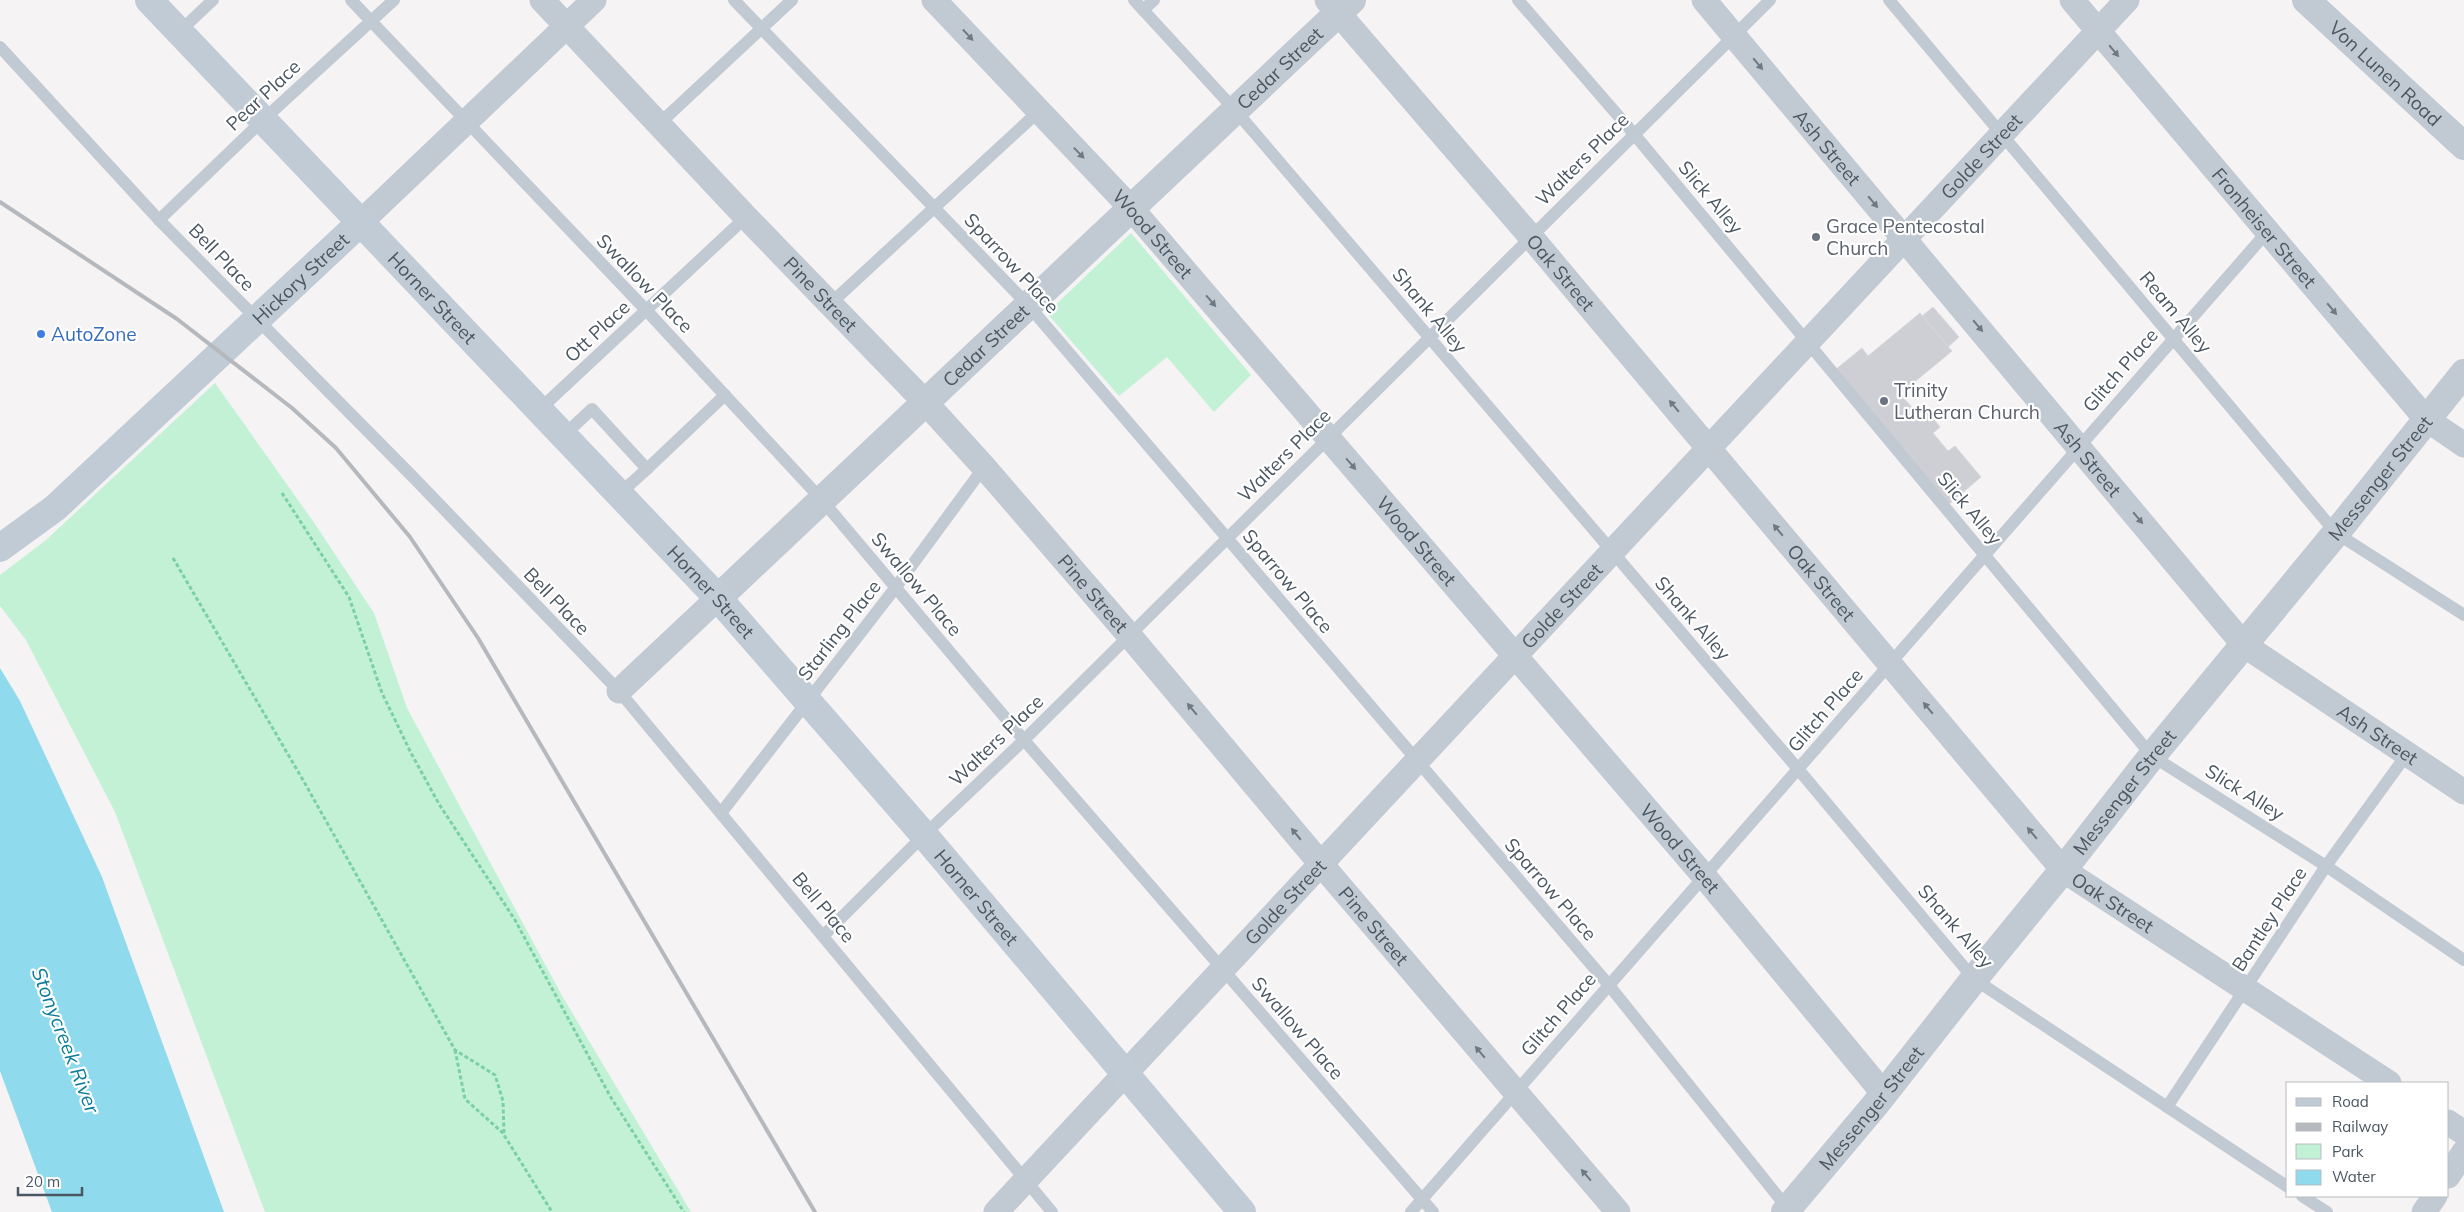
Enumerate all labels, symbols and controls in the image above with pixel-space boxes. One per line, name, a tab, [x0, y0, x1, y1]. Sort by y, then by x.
street label: Von Lunen Road	[2324, 15, 2447, 131]
street label: Cedar Street	[1231, 22, 1328, 115]
one-way arrow	[962, 29, 974, 41]
one-way arrow	[2109, 44, 2120, 57]
street label: Pear Place	[221, 54, 305, 136]
one-way arrow	[1752, 57, 1763, 70]
street label: Ash Street	[1789, 104, 1866, 190]
street label: Walters Place	[1530, 107, 1634, 211]
street label: Golde Street	[1935, 108, 2027, 204]
one-way arrow	[1073, 147, 1085, 159]
street label: Slick Alley	[1673, 155, 1749, 239]
street label: Fronheiser Street	[2207, 163, 2322, 293]
street label: Wood Street	[1107, 184, 1198, 284]
one-way arrow	[1868, 195, 1879, 208]
street label: Sparrow Place	[959, 208, 1065, 318]
place label: Grace Pentecostal Church	[1826, 214, 1985, 260]
street label: Bell Place	[184, 218, 260, 296]
street label: Hickory Street	[247, 227, 354, 330]
street label: Swallow Place	[592, 228, 698, 338]
street label: Oak Street	[1522, 229, 1600, 316]
marker: Grace Pentecostal Church	[1810, 231, 1822, 243]
street label: Horner Street	[383, 247, 482, 349]
street label: Pine Street	[779, 251, 863, 337]
street label: Shank Alley	[1388, 263, 1472, 357]
street label: Ream Alley	[2135, 266, 2217, 358]
one-way arrow	[1205, 294, 1216, 307]
street label: Ott Place	[559, 295, 635, 367]
street label: Cedar Street	[937, 299, 1034, 392]
one-way arrow	[2326, 302, 2338, 314]
one-way arrow	[1972, 320, 1983, 332]
place label: AutoZone	[51, 322, 137, 346]
street label: Glitch Place	[2077, 323, 2163, 417]
marker: AutoZone	[35, 328, 47, 340]
place label: Trinity Lutheran Church	[1894, 378, 2040, 424]
marker: Trinity Lutheran Church	[1878, 395, 1890, 407]
one-way arrow	[1668, 400, 1679, 413]
street label: Walters Place	[1232, 403, 1336, 507]
street label: Messenger Street	[2323, 410, 2437, 545]
street label: Ash Street	[2049, 416, 2127, 502]
one-way arrow	[1345, 457, 1356, 470]
street label: Slick Alley	[1932, 466, 2008, 550]
street label: Wood Street	[1371, 491, 1462, 591]
one-way arrow	[2133, 511, 2144, 524]
street label: Sparrow Place	[1238, 524, 1338, 638]
one-way arrow	[1773, 524, 1784, 537]
street label: Swallow Place	[867, 527, 967, 641]
street label: Oak Street	[1782, 539, 1861, 626]
street label: Horner Street	[662, 540, 760, 644]
street label: Pine Street	[1053, 549, 1134, 638]
street label: Golde Street	[1516, 558, 1608, 654]
street label: Bell Place	[519, 562, 595, 640]
street label: Shank Alley	[1650, 571, 1736, 665]
street label: Starling Place	[792, 575, 886, 685]
street label: Glitch Place	[1782, 663, 1868, 757]
street label: Walters Place	[944, 689, 1048, 791]
street label: Ash Street	[2333, 699, 2423, 770]
one-way arrow	[1923, 702, 1934, 715]
one-way arrow	[1186, 703, 1197, 716]
street label: Messenger Street	[2067, 724, 2181, 860]
street label: Slick Alley	[2201, 758, 2289, 826]
street label: Wood Street	[1635, 798, 1725, 898]
one-way arrow	[2027, 826, 2038, 839]
one-way arrow	[1291, 828, 1302, 840]
street label: Sparrow Place	[1500, 833, 1602, 945]
street label: Horner Street	[929, 844, 1024, 951]
street label: Golde Street	[1239, 854, 1331, 950]
street label: Bantley Place	[2226, 862, 2312, 976]
street label: Bell Place	[787, 867, 861, 947]
street label: Oak Street	[2067, 867, 2159, 938]
street label: Shank Alley	[1913, 879, 1999, 973]
street label: Pine Street	[1333, 881, 1414, 970]
water label: Stonycreek River	[27, 963, 106, 1117]
street label: Glitch Place	[1515, 967, 1601, 1061]
street label: Swallow Place	[1247, 972, 1349, 1084]
street label: Messenger Street	[1813, 1041, 1929, 1175]
one-way arrow	[1474, 1046, 1486, 1058]
legend	[2286, 1082, 2449, 1197]
text: Road	[2332, 1092, 2369, 1111]
text: Railway	[2332, 1117, 2388, 1136]
text: Park	[2332, 1142, 2364, 1161]
scale bar	[18, 1164, 81, 1196]
text: Water	[2332, 1167, 2376, 1186]
one-way arrow	[1581, 1169, 1592, 1181]
text: 20 m	[25, 1172, 60, 1191]

